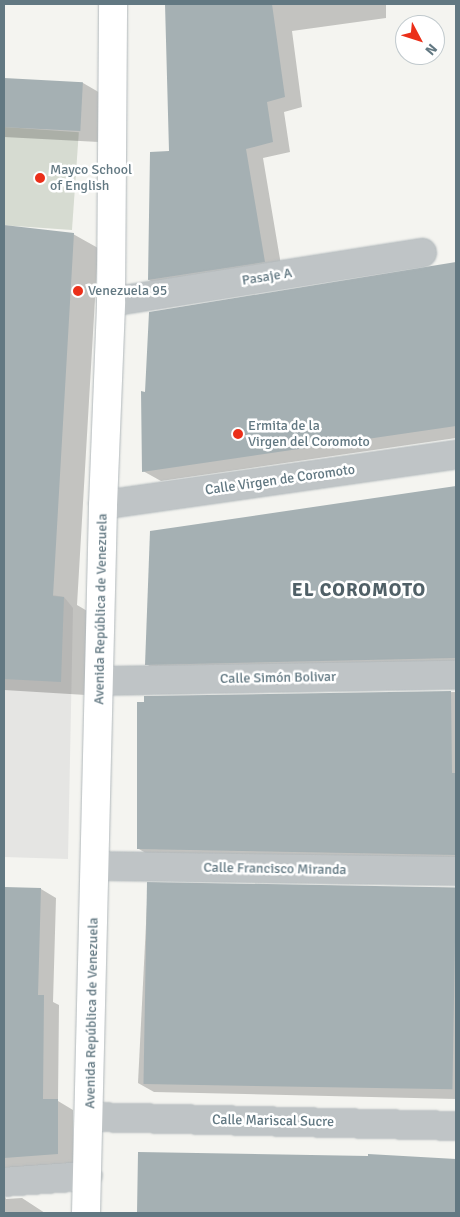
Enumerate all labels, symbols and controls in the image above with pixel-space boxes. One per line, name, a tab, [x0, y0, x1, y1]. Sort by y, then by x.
north arrow	[395, 15, 445, 65]
text: N	[421, 40, 441, 59]
place label: Mayco School of English	[50, 162, 132, 194]
marker: Mayco School of English	[34, 172, 46, 184]
street label: Pasaje A	[241, 265, 293, 289]
place label: Venezuela 95	[88, 283, 167, 299]
marker: Venezuela 95	[72, 285, 84, 297]
place label: Ermita de la Virgen del Coromoto	[248, 418, 370, 451]
marker: Ermita de la Virgen del Coromoto	[232, 428, 244, 440]
street label: Calle Virgen de Coromoto	[204, 461, 356, 499]
street label: Avenida República de Venezuela	[91, 513, 111, 705]
district label: EL COROMOTO	[290, 580, 428, 602]
street label: Calle Simón Bolivar	[220, 669, 336, 687]
street label: Calle Francisco Miranda	[203, 859, 347, 879]
street label: Avenida República de Venezuela	[82, 917, 102, 1109]
street label: Calle Mariscal Sucre	[212, 1112, 334, 1130]

